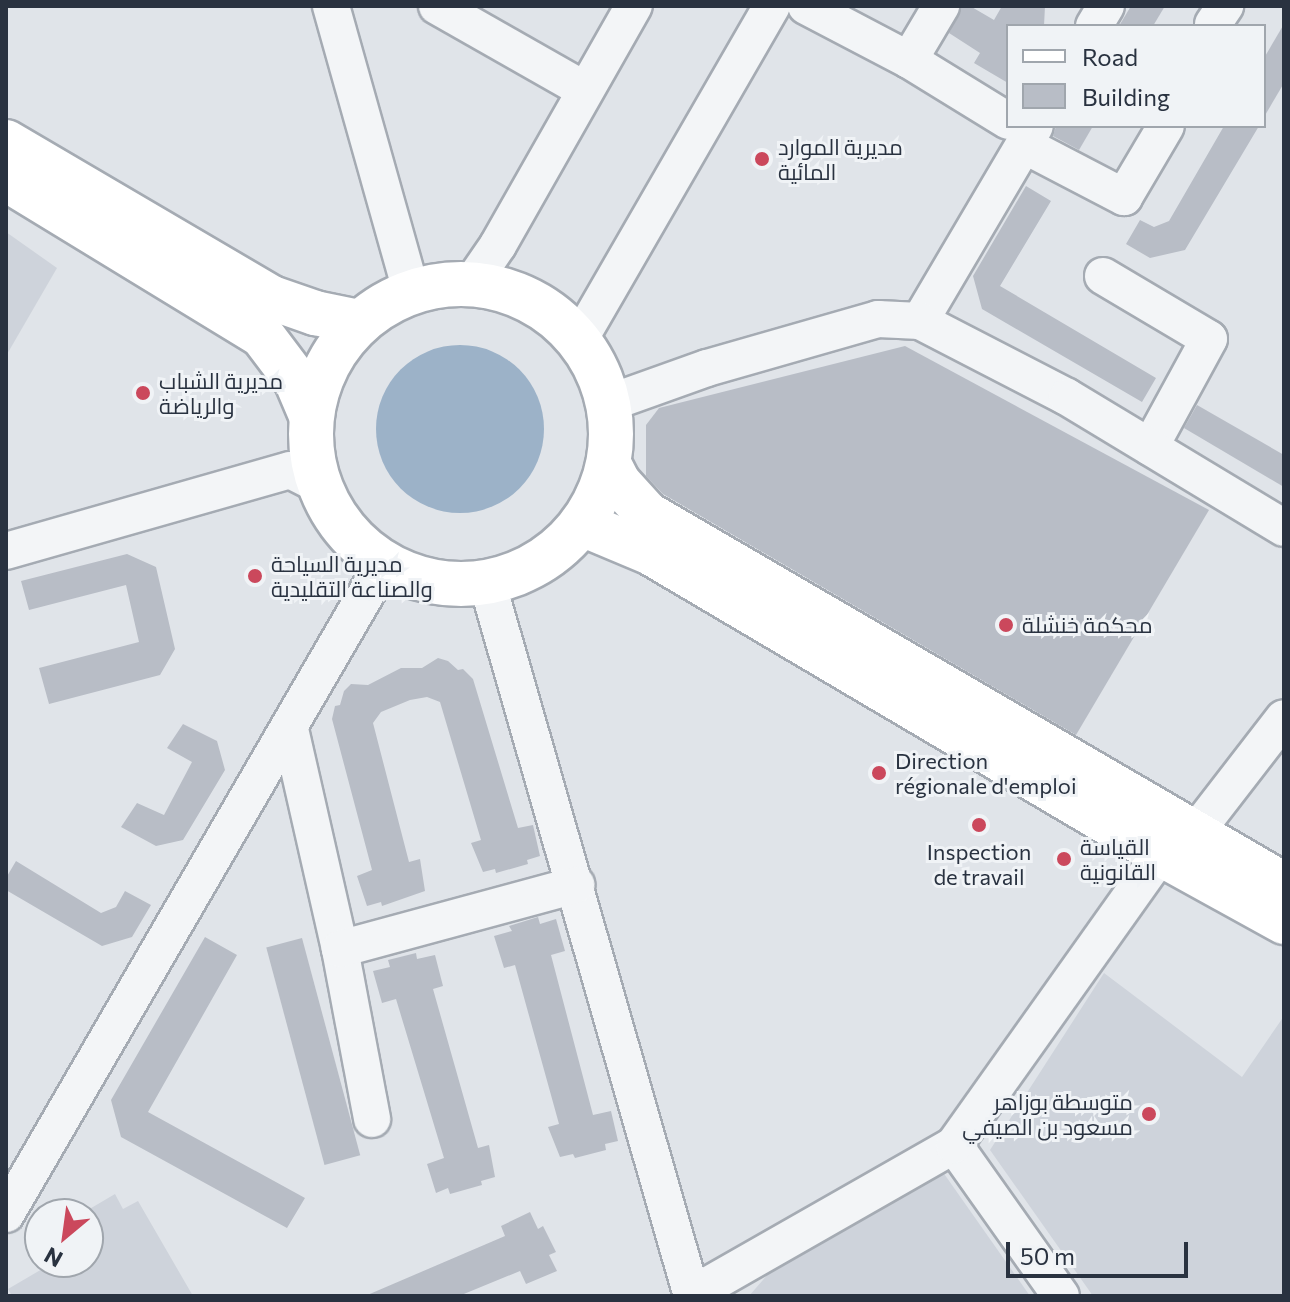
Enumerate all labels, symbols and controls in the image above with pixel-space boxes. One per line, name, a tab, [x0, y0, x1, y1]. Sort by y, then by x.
legend	[1006, 24, 1266, 128]
text: Road	[1082, 42, 1138, 71]
text: Building	[1082, 82, 1170, 111]
place label: مديرية الموارد المائية	[778, 133, 903, 184]
marker: مديرية الموارد المائية	[753, 150, 771, 168]
place label: مديرية الشباب والرياضة	[159, 367, 283, 418]
marker: مديرية الشباب والرياضة	[134, 384, 152, 402]
place label: مديرية السياحة والصناعة التقليدية	[271, 550, 433, 602]
marker: مديرية السياحة والصناعة التقليدية	[246, 567, 264, 585]
place label: محكمة خنشلة	[1022, 612, 1153, 638]
marker: محكمة خنشلة	[997, 616, 1015, 634]
place label: Direction régionale d'emploi	[895, 747, 1077, 798]
marker: Direction régionale d'emploi	[870, 764, 888, 782]
marker: Inspection de travail	[970, 816, 988, 834]
place label: القياسة القانونية	[1080, 833, 1156, 884]
place label: Inspection de travail	[927, 838, 1031, 890]
marker: القياسة القانونية	[1055, 850, 1073, 868]
place label: متوسطة بوزاهر مسعود بن الصيفي	[962, 1088, 1133, 1140]
marker: متوسطة بوزاهر مسعود بن الصيفي	[1140, 1105, 1158, 1123]
north arrow	[24, 1198, 104, 1278]
scale bar	[1010, 1226, 1192, 1276]
text: 50 m	[1020, 1241, 1075, 1270]
text: N	[39, 1242, 67, 1273]

